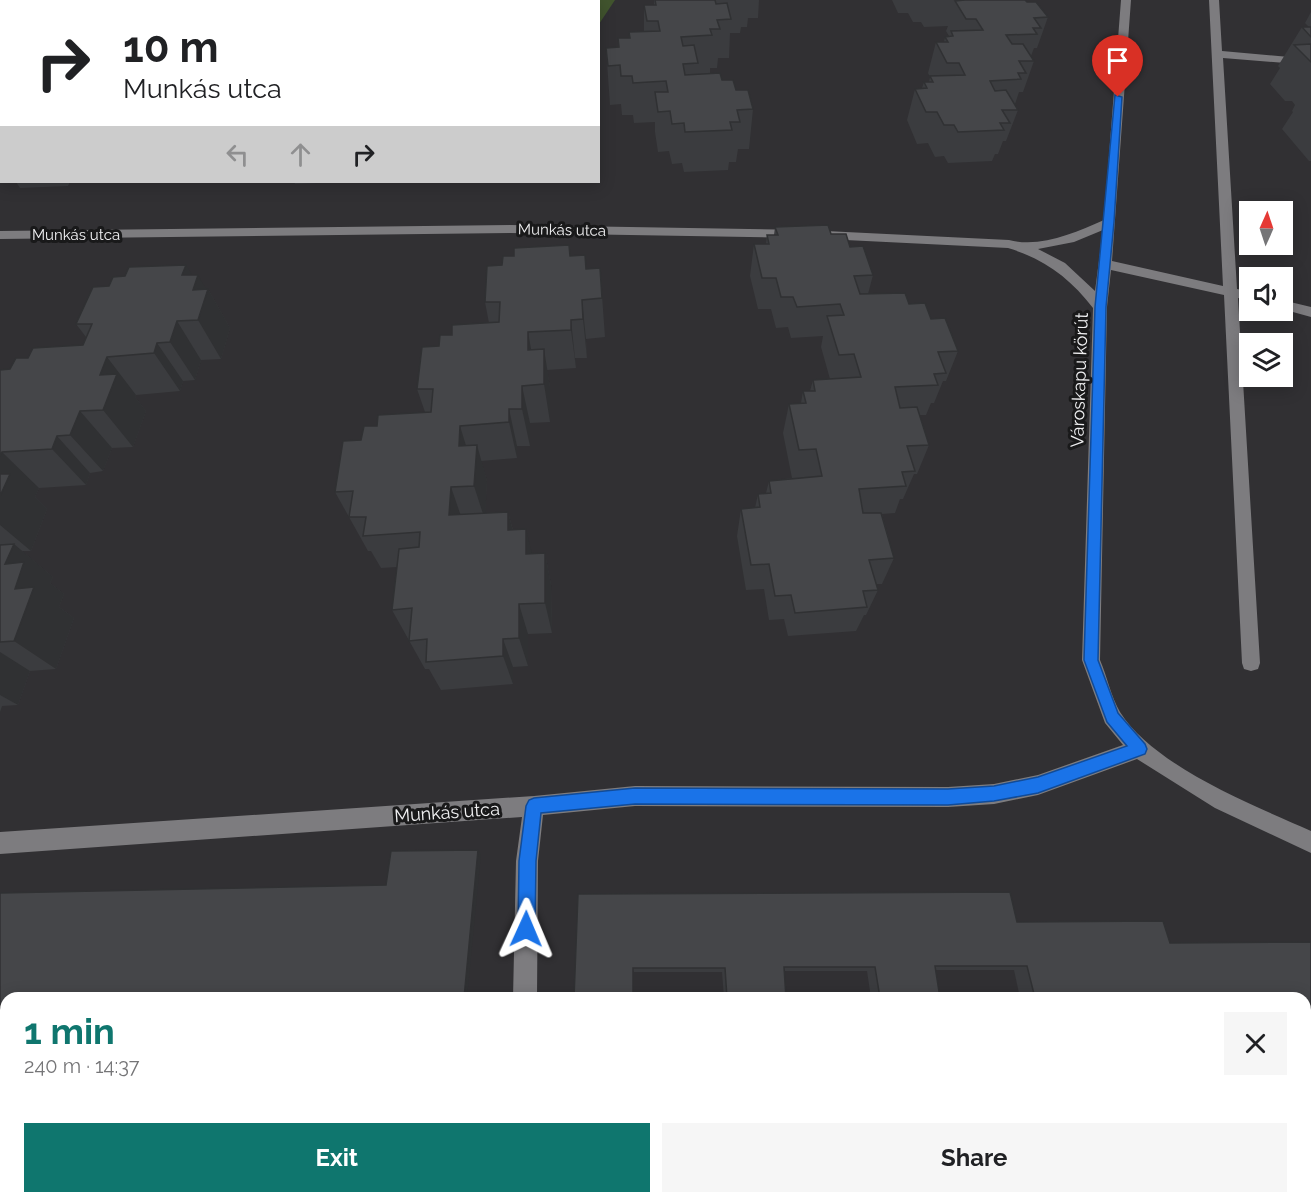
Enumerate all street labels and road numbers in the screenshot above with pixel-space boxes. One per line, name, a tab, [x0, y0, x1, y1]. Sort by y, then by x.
street label: Munkás utca	[518, 220, 606, 240]
street label: Munkás utca	[32, 226, 120, 244]
street label: Városkapu körút	[1066, 312, 1092, 448]
street label: Munkás utca	[393, 798, 501, 826]

